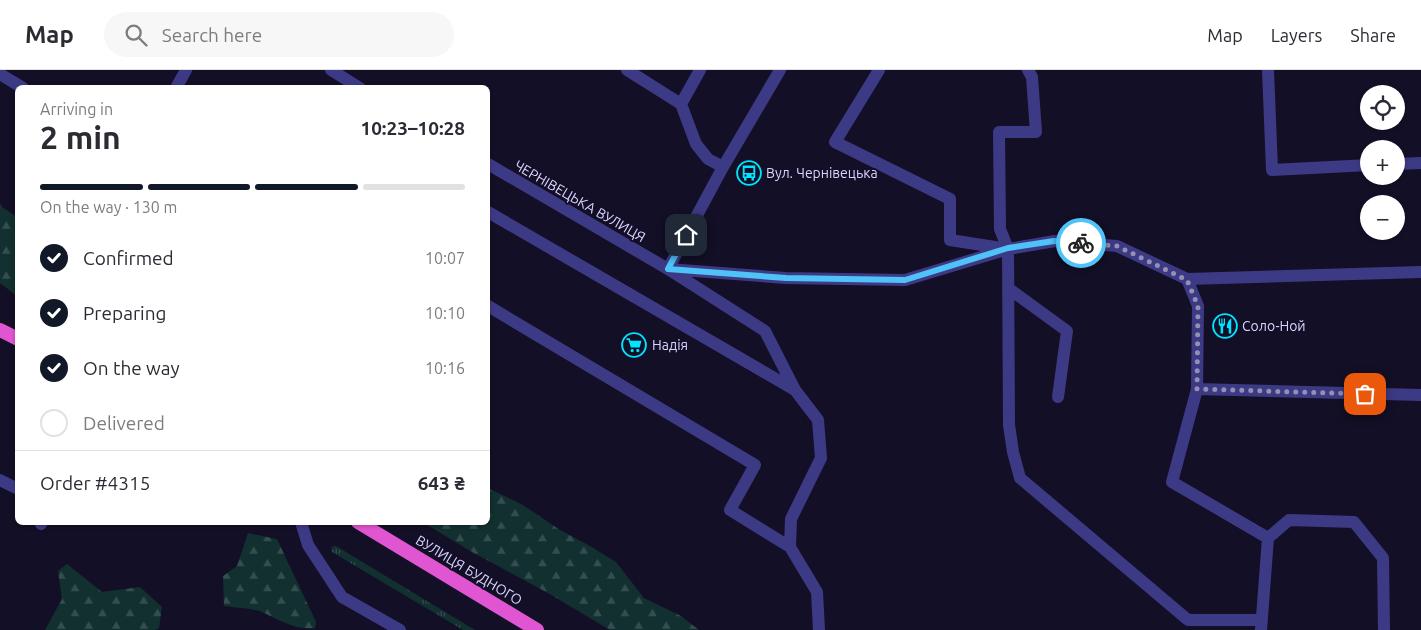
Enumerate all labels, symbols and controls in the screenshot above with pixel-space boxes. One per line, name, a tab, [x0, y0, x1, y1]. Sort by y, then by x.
search box	[104, 12, 454, 57]
text: Map	[25, 21, 74, 48]
icon: search	[122, 21, 150, 49]
text: Search here	[162, 24, 262, 46]
text: Map	[1207, 25, 1243, 45]
text: Layers	[1271, 25, 1322, 45]
text: Share	[1350, 25, 1396, 45]
map controls	[1360, 85, 1405, 240]
button: locate	[1360, 85, 1405, 130]
text: Arriving in	[40, 100, 113, 118]
text: 10:23–10:28	[360, 117, 465, 139]
text: 2 min	[40, 119, 121, 155]
button: +	[1360, 140, 1405, 185]
street label: ЧЕРНІВЕЦЬКА ВУЛИЦЯ	[512, 157, 648, 245]
bus stop icon: Вул. Чернівецька	[736, 160, 762, 186]
place label: Вул. Чернівецька	[766, 165, 878, 181]
button: −	[1360, 195, 1405, 240]
text: On the way · 130 m	[40, 198, 177, 216]
pin	[665, 214, 707, 256]
courier	[1056, 218, 1106, 268]
icon: home	[672, 221, 700, 249]
icon: bike	[1067, 229, 1095, 257]
icon: check	[40, 244, 68, 272]
text: Confirmed	[83, 247, 174, 269]
text: 10:07	[425, 249, 465, 267]
icon: check	[40, 299, 68, 327]
text: Preparing	[83, 302, 167, 324]
text: 10:10	[425, 304, 465, 322]
restaurant icon: Соло-Ной	[1212, 313, 1238, 339]
place label: Соло-Ной	[1242, 318, 1306, 334]
supermarket icon: Надія	[621, 332, 647, 358]
place label: Надія	[652, 337, 688, 353]
icon: check	[40, 354, 68, 382]
text: On the way	[83, 357, 180, 379]
text: 10:16	[425, 359, 465, 377]
pin	[1344, 373, 1386, 415]
icon: bag	[1351, 380, 1379, 408]
text: Delivered	[83, 412, 165, 434]
text: Order #4315	[40, 472, 150, 494]
text: 643 ₴	[418, 472, 465, 494]
street label: ВУЛИЦЯ БУДНОГО	[413, 532, 525, 608]

